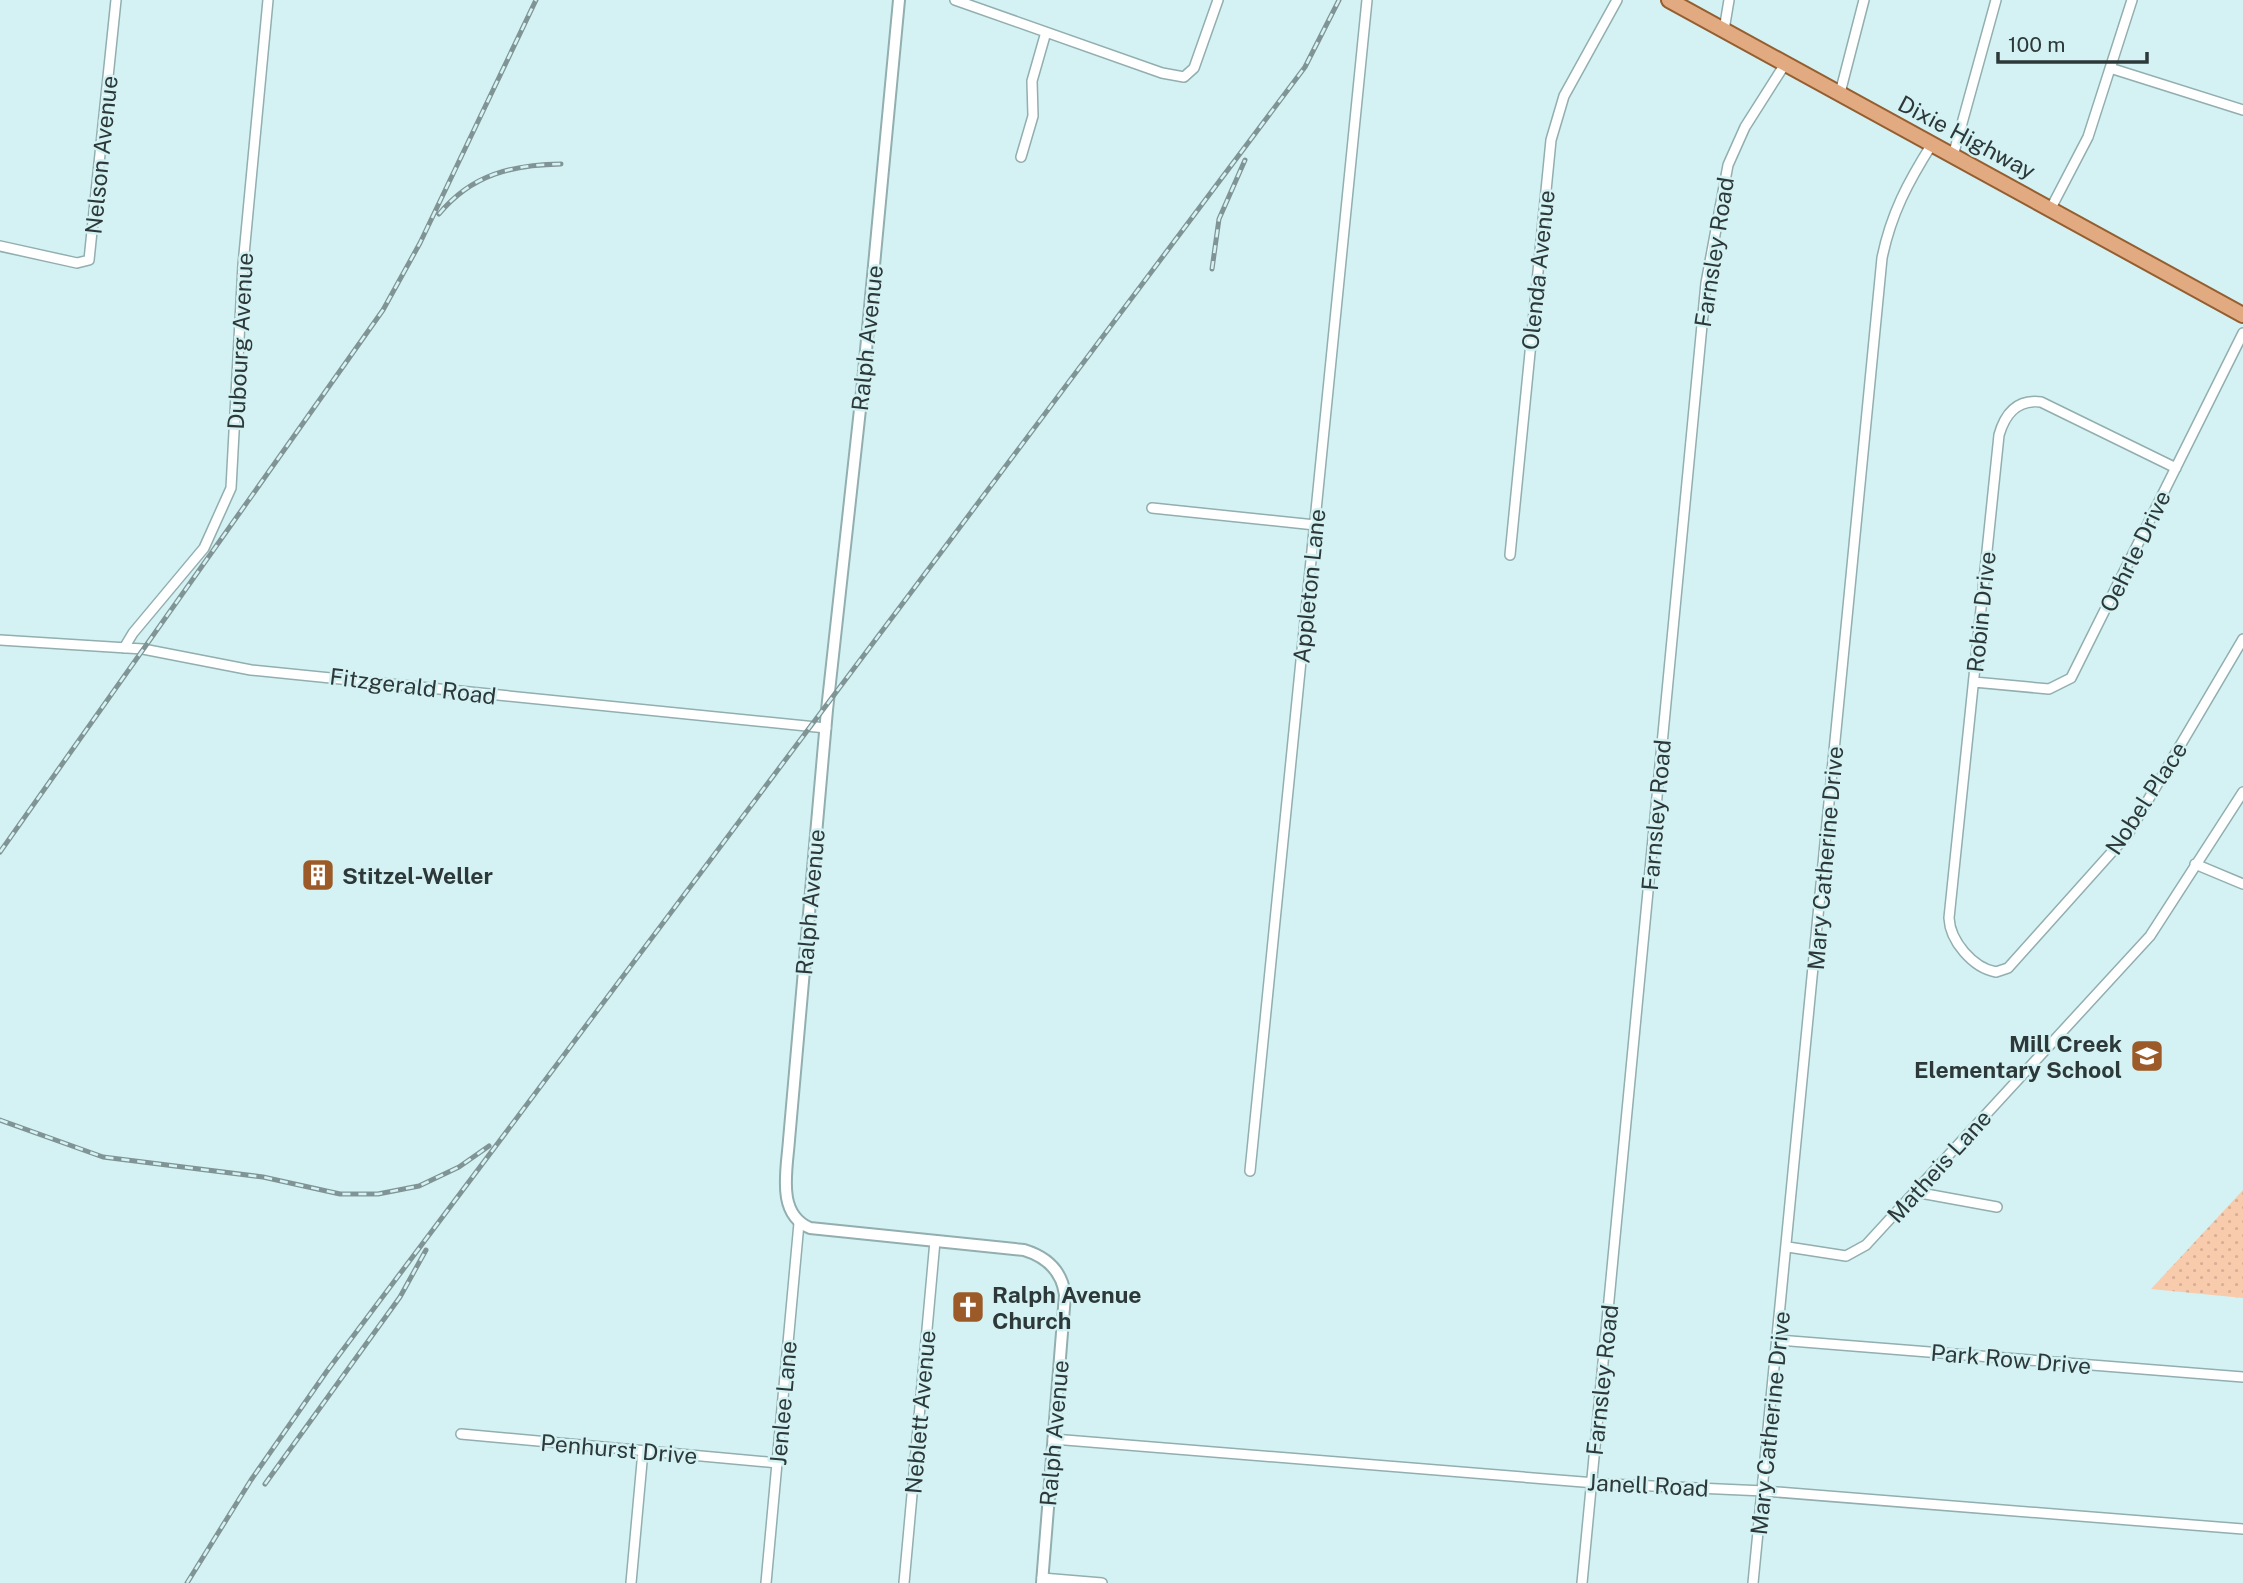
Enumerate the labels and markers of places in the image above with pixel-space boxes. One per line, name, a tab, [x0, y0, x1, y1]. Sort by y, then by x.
building icon: Stitzel-Weller	[299, 856, 337, 894]
place label: Stitzel-Weller	[342, 862, 493, 889]
place label: Mill Creek Elementary School	[1914, 1030, 2122, 1083]
school or university icon: Mill Creek Elementary School	[2128, 1037, 2166, 1075]
place label: Ralph Avenue Church	[992, 1281, 1142, 1334]
church icon: Ralph Avenue Church	[949, 1288, 987, 1326]

